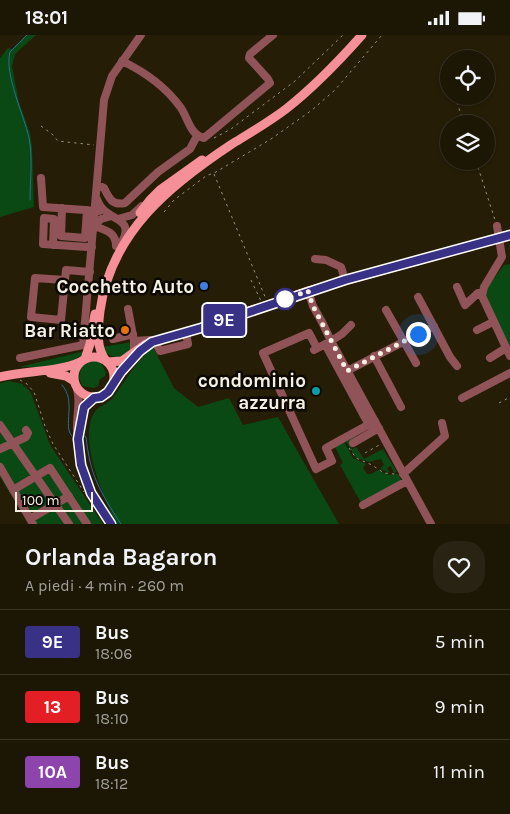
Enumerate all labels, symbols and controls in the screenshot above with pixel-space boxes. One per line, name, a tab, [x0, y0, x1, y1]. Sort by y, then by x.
text: 18:01	[25, 7, 68, 29]
map controls	[440, 50, 495, 170]
button: locate	[440, 50, 495, 105]
button: layers	[440, 115, 495, 170]
place label: Cocchetto Auto	[57, 276, 194, 298]
marker: Cocchetto Auto	[198, 280, 210, 292]
unlabelled marker	[274, 288, 296, 310]
line badge: 9E	[202, 304, 246, 336]
text: 9E	[213, 309, 235, 331]
place label: Bar Riatto	[24, 320, 115, 342]
your location	[406, 322, 431, 347]
marker: Bar Riatto	[119, 324, 131, 336]
place label: condominio azzurra	[198, 370, 306, 414]
marker: condominio azzurra	[310, 385, 322, 397]
scale bar	[15, 489, 92, 512]
text: 100 m	[22, 492, 60, 509]
button: heart	[433, 541, 485, 593]
text: Orlanda Bagaron	[25, 543, 218, 571]
text: A piedi · 4 min · 260 m	[25, 576, 184, 595]
text: Bus	[95, 622, 129, 644]
text: 9E	[42, 631, 63, 653]
text: 5 min	[435, 631, 485, 653]
text: 18:06	[95, 644, 132, 663]
text: Bus	[95, 687, 129, 709]
text: 13	[44, 696, 61, 718]
text: 9 min	[435, 696, 485, 718]
text: 18:10	[95, 709, 129, 728]
text: Bus	[95, 752, 129, 774]
text: 10A	[38, 761, 67, 783]
text: 11 min	[433, 761, 485, 783]
text: 18:12	[95, 774, 128, 793]

